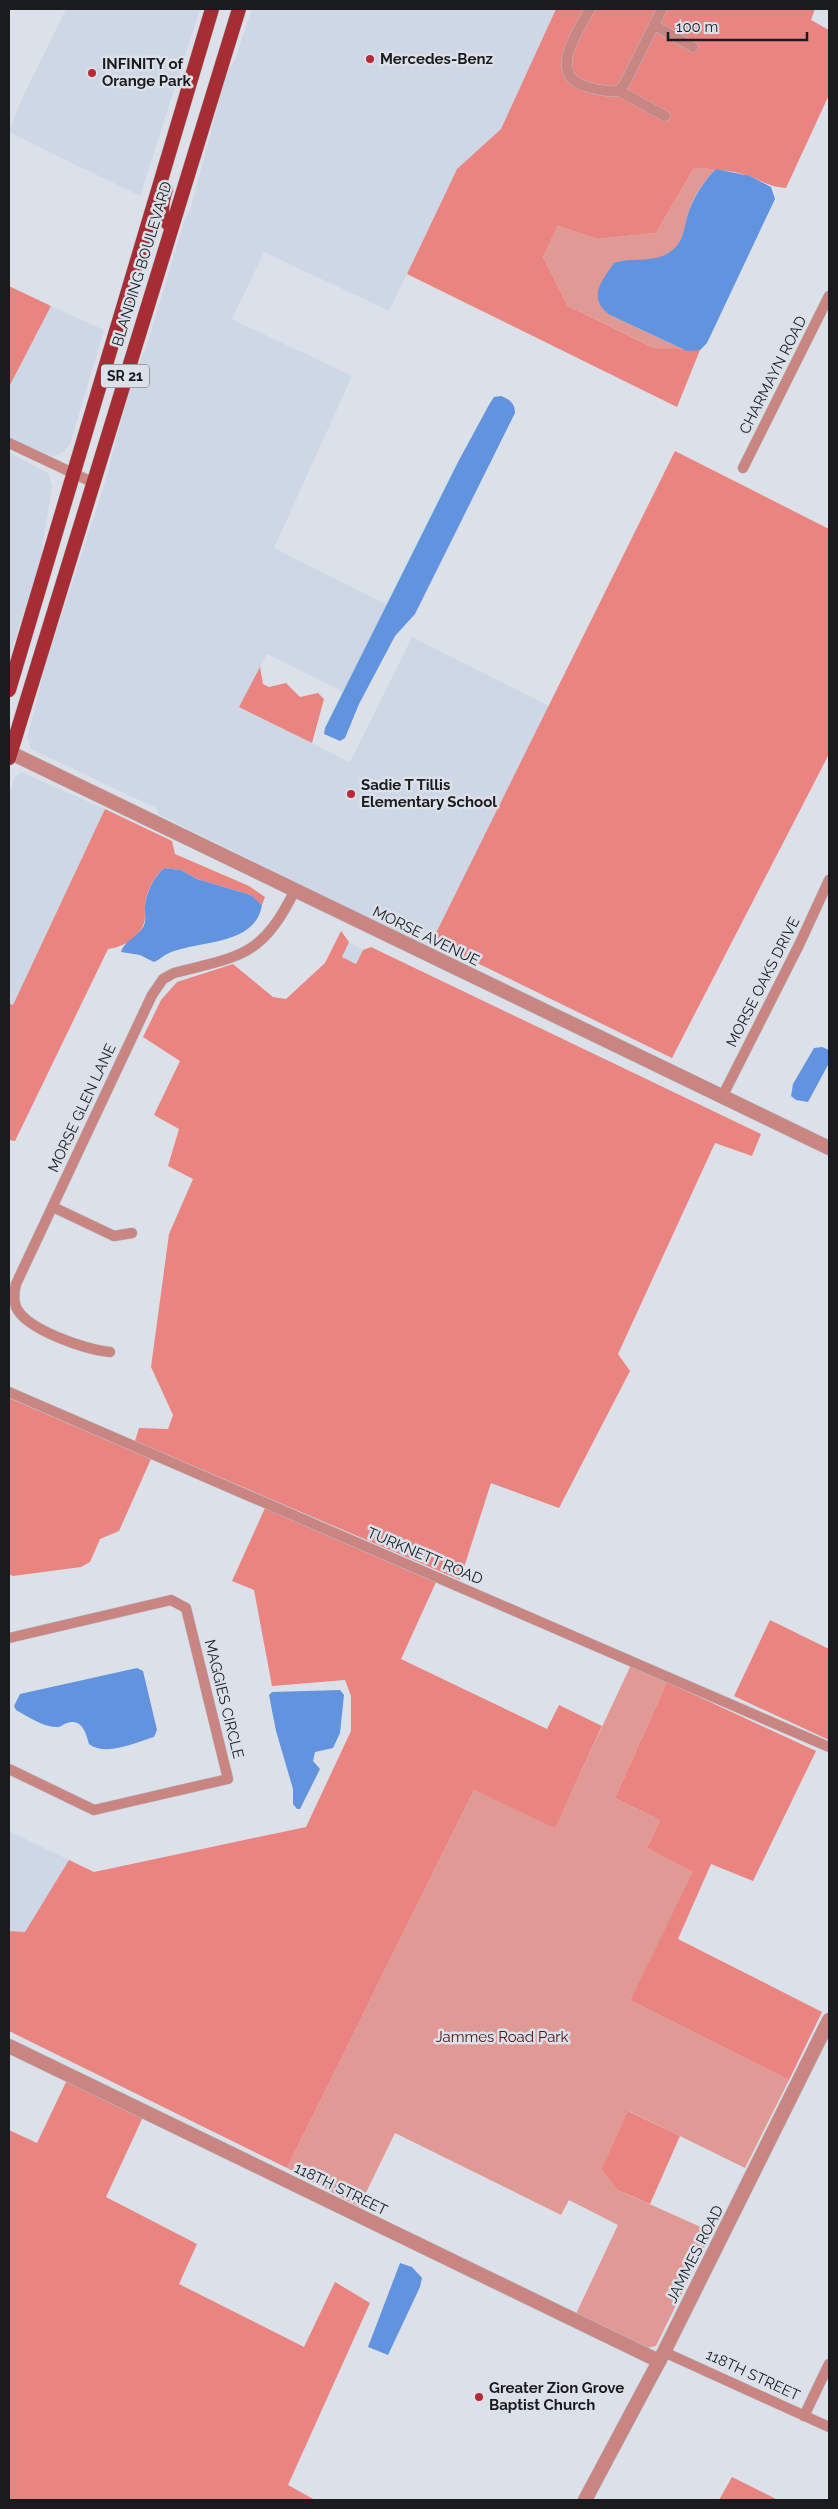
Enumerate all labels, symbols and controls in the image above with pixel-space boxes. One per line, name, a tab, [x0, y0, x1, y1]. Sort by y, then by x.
scale bar	[668, 10, 807, 42]
text: 100 m	[676, 18, 718, 36]
place label: Mercedes-Benz	[380, 50, 493, 68]
marker: Mercedes-Benz	[364, 53, 376, 65]
place label: INFINITY of Orange Park	[102, 55, 191, 90]
marker: INFINITY of Orange Park	[86, 67, 98, 79]
street label: BLANDING BOULEVARD	[108, 179, 176, 349]
street label: CHARMAYN ROAD	[735, 313, 811, 437]
road number: SR 21	[101, 364, 149, 388]
place label: Sadie T Tillis Elementary School	[361, 776, 497, 811]
marker: Sadie T Tillis Elementary School	[345, 788, 357, 800]
street label: MORSE AVENUE	[370, 902, 482, 970]
street label: MORSE OAKS DRIVE	[722, 914, 804, 1050]
street label: MORSE GLEN LANE	[44, 1041, 120, 1175]
street label: TURKNETT ROAD	[364, 1524, 486, 1589]
street label: MAGGIES CIRCLE	[200, 1638, 248, 1760]
park label: Jammes Road Park	[435, 2028, 569, 2046]
street label: 118TH STREET	[292, 2159, 390, 2219]
street label: JAMMES ROAD	[663, 2202, 727, 2306]
street label: 118TH STREET	[703, 2345, 803, 2405]
place label: Greater Zion Grove Baptist Church	[489, 2379, 624, 2414]
marker: Greater Zion Grove Baptist Church	[473, 2391, 485, 2403]

